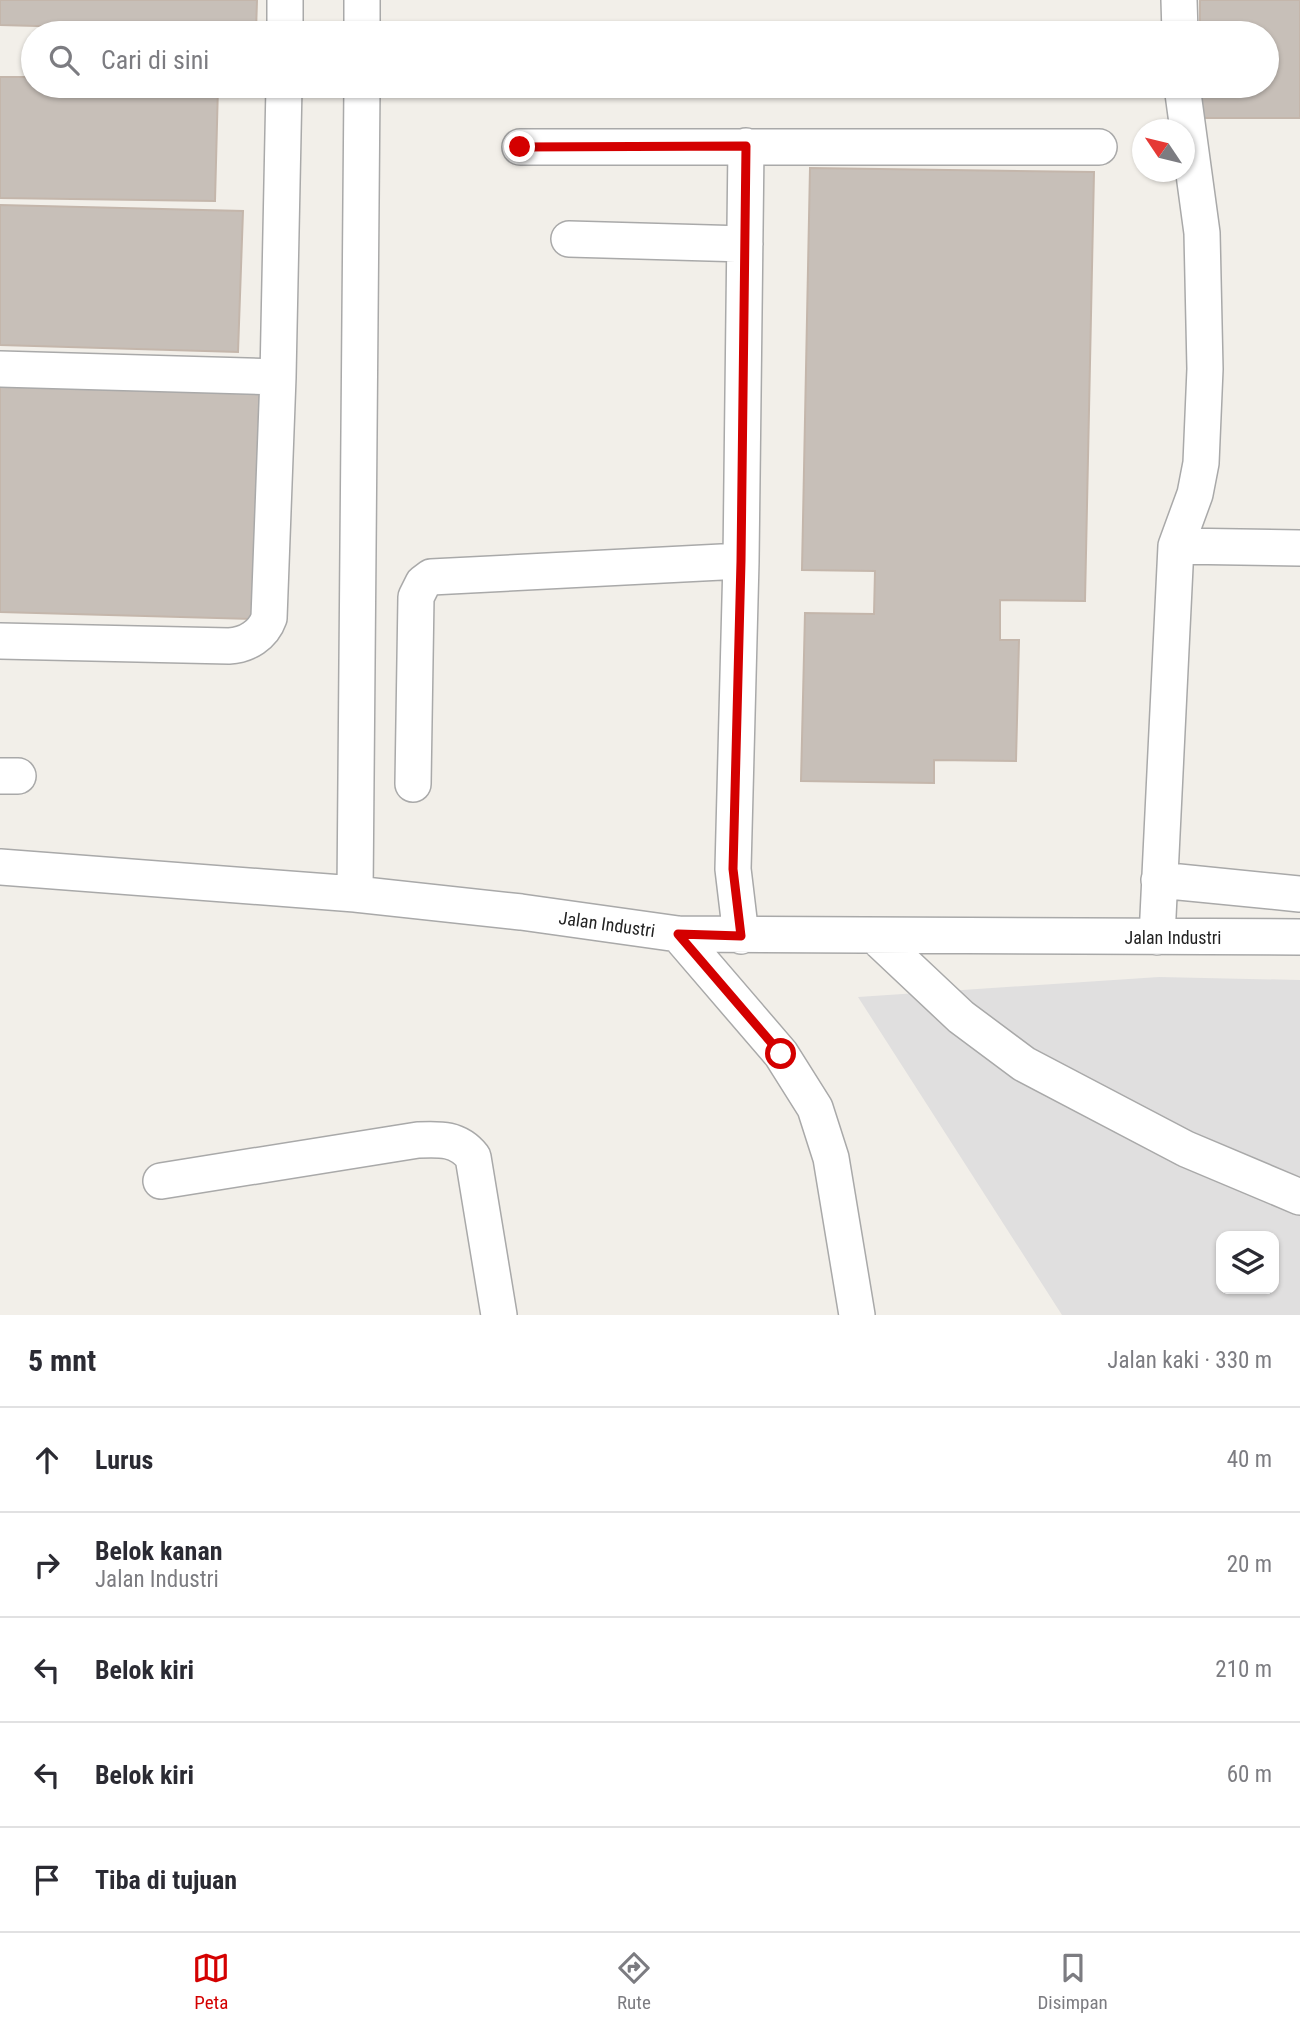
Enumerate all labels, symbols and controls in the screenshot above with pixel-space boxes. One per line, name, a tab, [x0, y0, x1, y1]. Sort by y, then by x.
search box	[21, 21, 1279, 98]
icon: search	[45, 41, 83, 79]
text: Cari di sini	[101, 45, 209, 75]
north arrow	[1132, 119, 1195, 182]
route end	[504, 131, 535, 162]
street label: Jalan Industri	[558, 907, 656, 941]
street label: Jalan Industri	[1125, 927, 1221, 948]
route start	[765, 1038, 796, 1069]
map controls	[1216, 1231, 1279, 1294]
button: layers	[1216, 1231, 1279, 1294]
text: 5 mnt	[28, 1343, 96, 1378]
text: Jalan kaki · 330 m	[1107, 1347, 1272, 1374]
icon: ahead	[28, 1441, 66, 1479]
text: Lurus	[95, 1445, 153, 1475]
text: 40 m	[1227, 1446, 1272, 1473]
text: Belok kanan	[95, 1536, 222, 1566]
icon: right	[28, 1546, 66, 1584]
text: 20 m	[1227, 1551, 1272, 1578]
text: Jalan Industri	[95, 1566, 219, 1593]
icon: left	[28, 1651, 66, 1689]
text: Belok kiri	[95, 1655, 194, 1685]
text: 210 m	[1215, 1656, 1272, 1683]
icon: left	[28, 1756, 66, 1794]
text: Belok kiri	[95, 1760, 194, 1790]
text: 60 m	[1227, 1761, 1272, 1788]
icon: arrive	[28, 1861, 66, 1899]
text: Tiba di tujuan	[95, 1865, 237, 1895]
tab: Peta	[192, 1949, 230, 2014]
tab: Rute	[615, 1949, 653, 2014]
tab: Disimpan	[1037, 1949, 1108, 2014]

